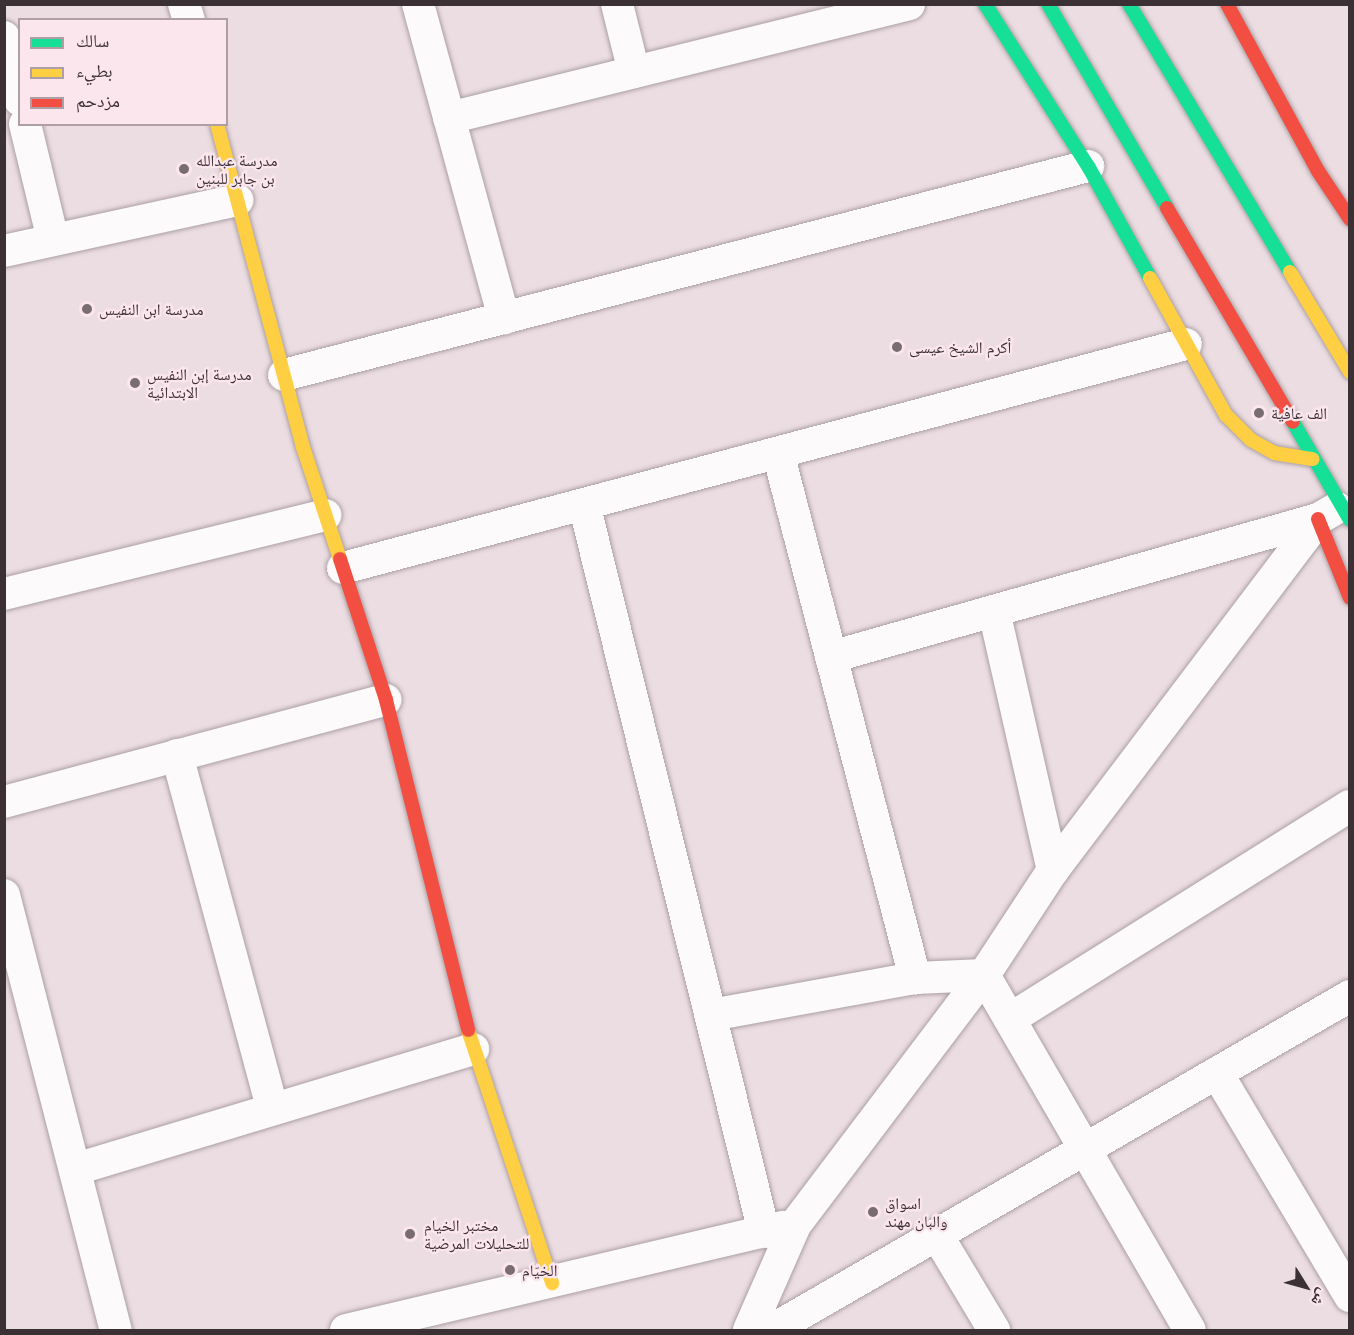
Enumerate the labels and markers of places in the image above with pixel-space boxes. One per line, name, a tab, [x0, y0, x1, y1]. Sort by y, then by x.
place label: مدرسة عبدالله بن جابر للبنين	[196, 150, 278, 188]
marker: مدرسة عبدالله بن جابر للبنين	[177, 162, 191, 176]
place label: مدرسة ابن النفيس	[99, 299, 203, 319]
marker: مدرسة ابن النفيس	[80, 302, 94, 316]
place label: أكرم الشيخ عيسى	[909, 337, 1011, 357]
marker: أكرم الشيخ عيسى	[890, 340, 904, 354]
place label: مدرسة إبن النفيس الابتدائية	[147, 364, 251, 402]
marker: مدرسة إبن النفيس الابتدائية	[128, 376, 142, 390]
place label: الف عافية	[1271, 403, 1327, 423]
marker: الف عافية	[1252, 406, 1266, 420]
place label: اسواق والبان مهند	[885, 1193, 947, 1231]
marker: اسواق والبان مهند	[866, 1205, 880, 1219]
place label: مختبر الخيام للتحليلات المرضية	[424, 1215, 529, 1253]
marker: مختبر الخيام للتحليلات المرضية	[401, 1225, 419, 1243]
place label: الخيّام	[522, 1260, 557, 1280]
marker: الخيّام	[503, 1263, 517, 1277]

